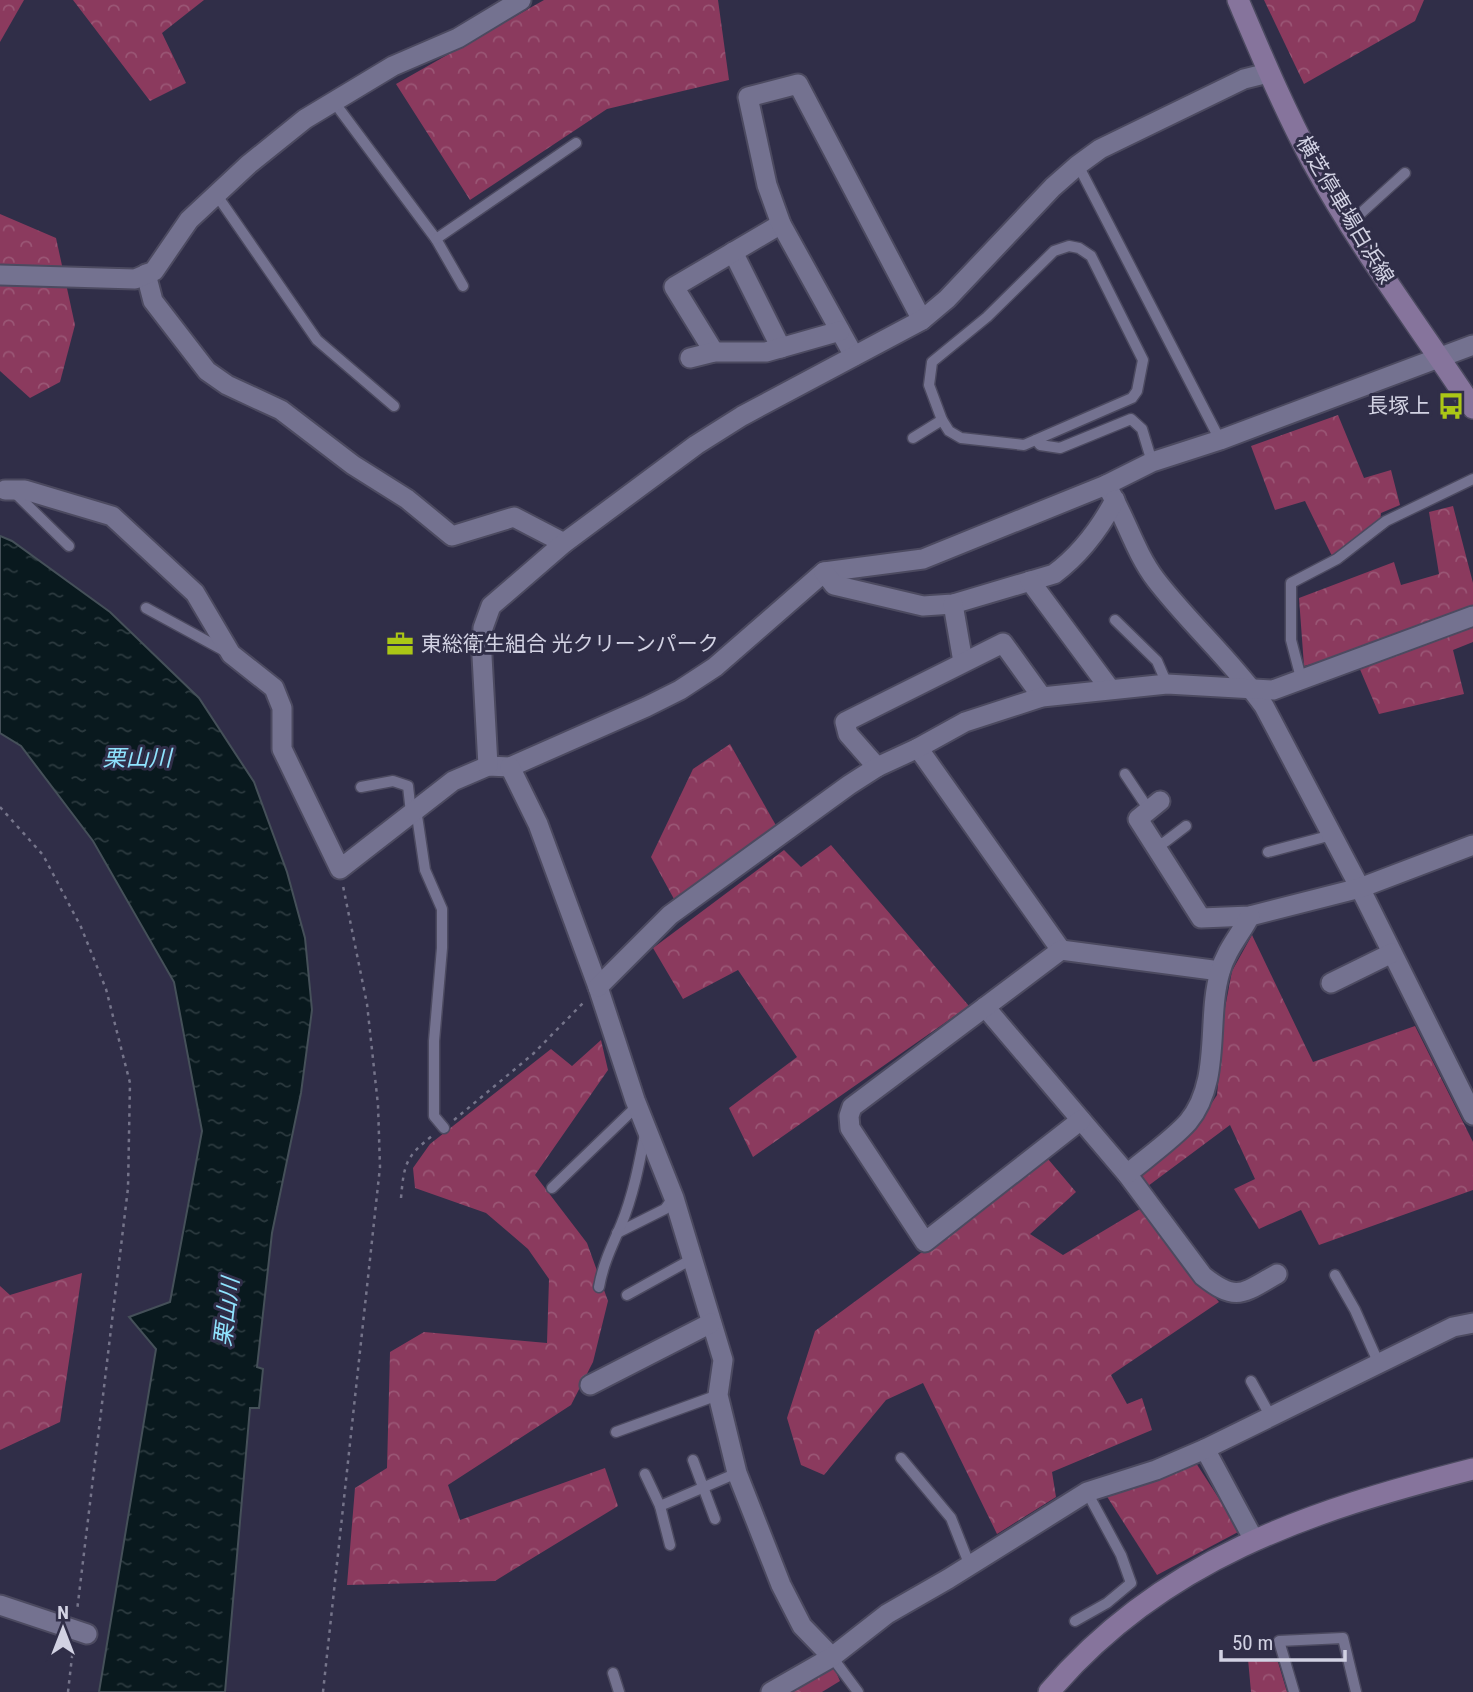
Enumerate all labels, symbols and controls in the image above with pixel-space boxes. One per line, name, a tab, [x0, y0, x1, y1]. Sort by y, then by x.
street label: 横芝停車場白浜線	[1291, 132, 1399, 288]
bus stop icon: 長塚上	[1436, 391, 1466, 421]
place label: 長塚上	[1367, 394, 1430, 418]
office icon: 東総衛生組合 光クリーンパーク	[385, 629, 415, 659]
place label: 東総衛生組合 光クリーンパーク	[421, 632, 719, 656]
water label: 栗山川	[103, 745, 175, 772]
water label: 栗山川	[209, 1273, 245, 1348]
north arrow	[28, 1594, 98, 1664]
text: N	[57, 1601, 69, 1624]
scale bar	[1221, 1618, 1345, 1662]
text: 50 m	[1232, 1631, 1273, 1655]

